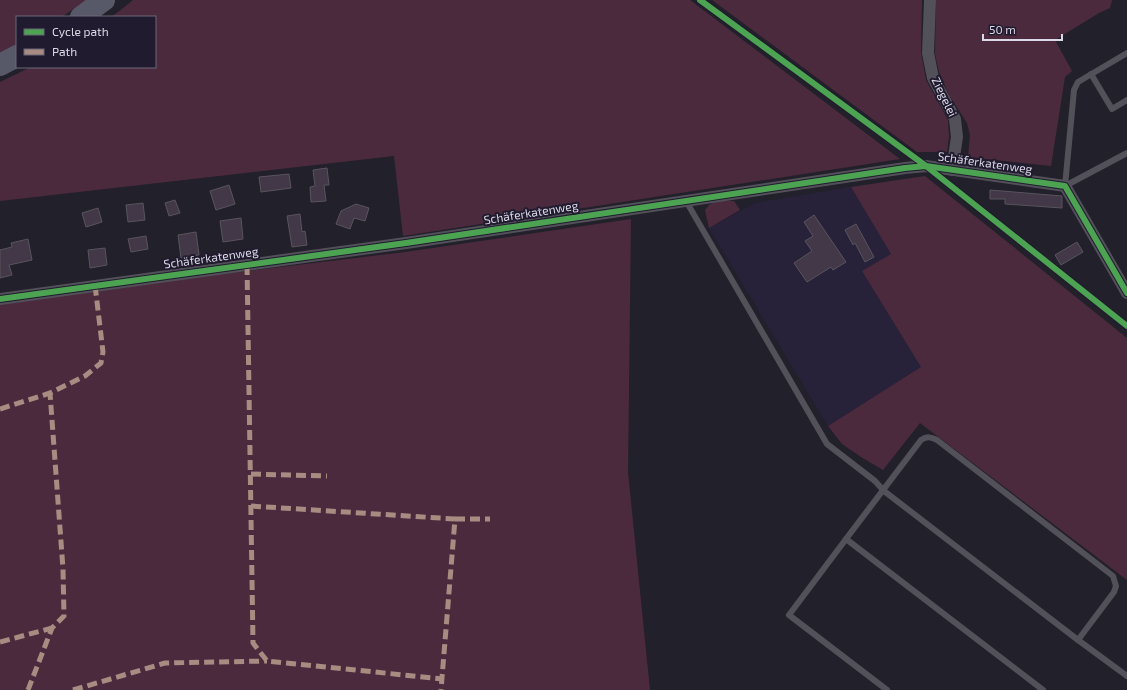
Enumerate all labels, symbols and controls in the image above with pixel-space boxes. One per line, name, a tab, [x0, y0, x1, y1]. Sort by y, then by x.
legend	[16, 16, 156, 68]
scale bar	[983, 16, 1062, 42]
text: 50 m	[989, 22, 1016, 36]
text: Cycle path	[52, 24, 109, 38]
text: Path	[52, 44, 77, 58]
street label: Ziegelei	[929, 74, 960, 119]
street label: Schäferkatenweg	[937, 148, 1034, 176]
street label: Schäferkatenweg	[483, 198, 579, 226]
street label: Schäferkatenweg	[163, 243, 259, 271]

